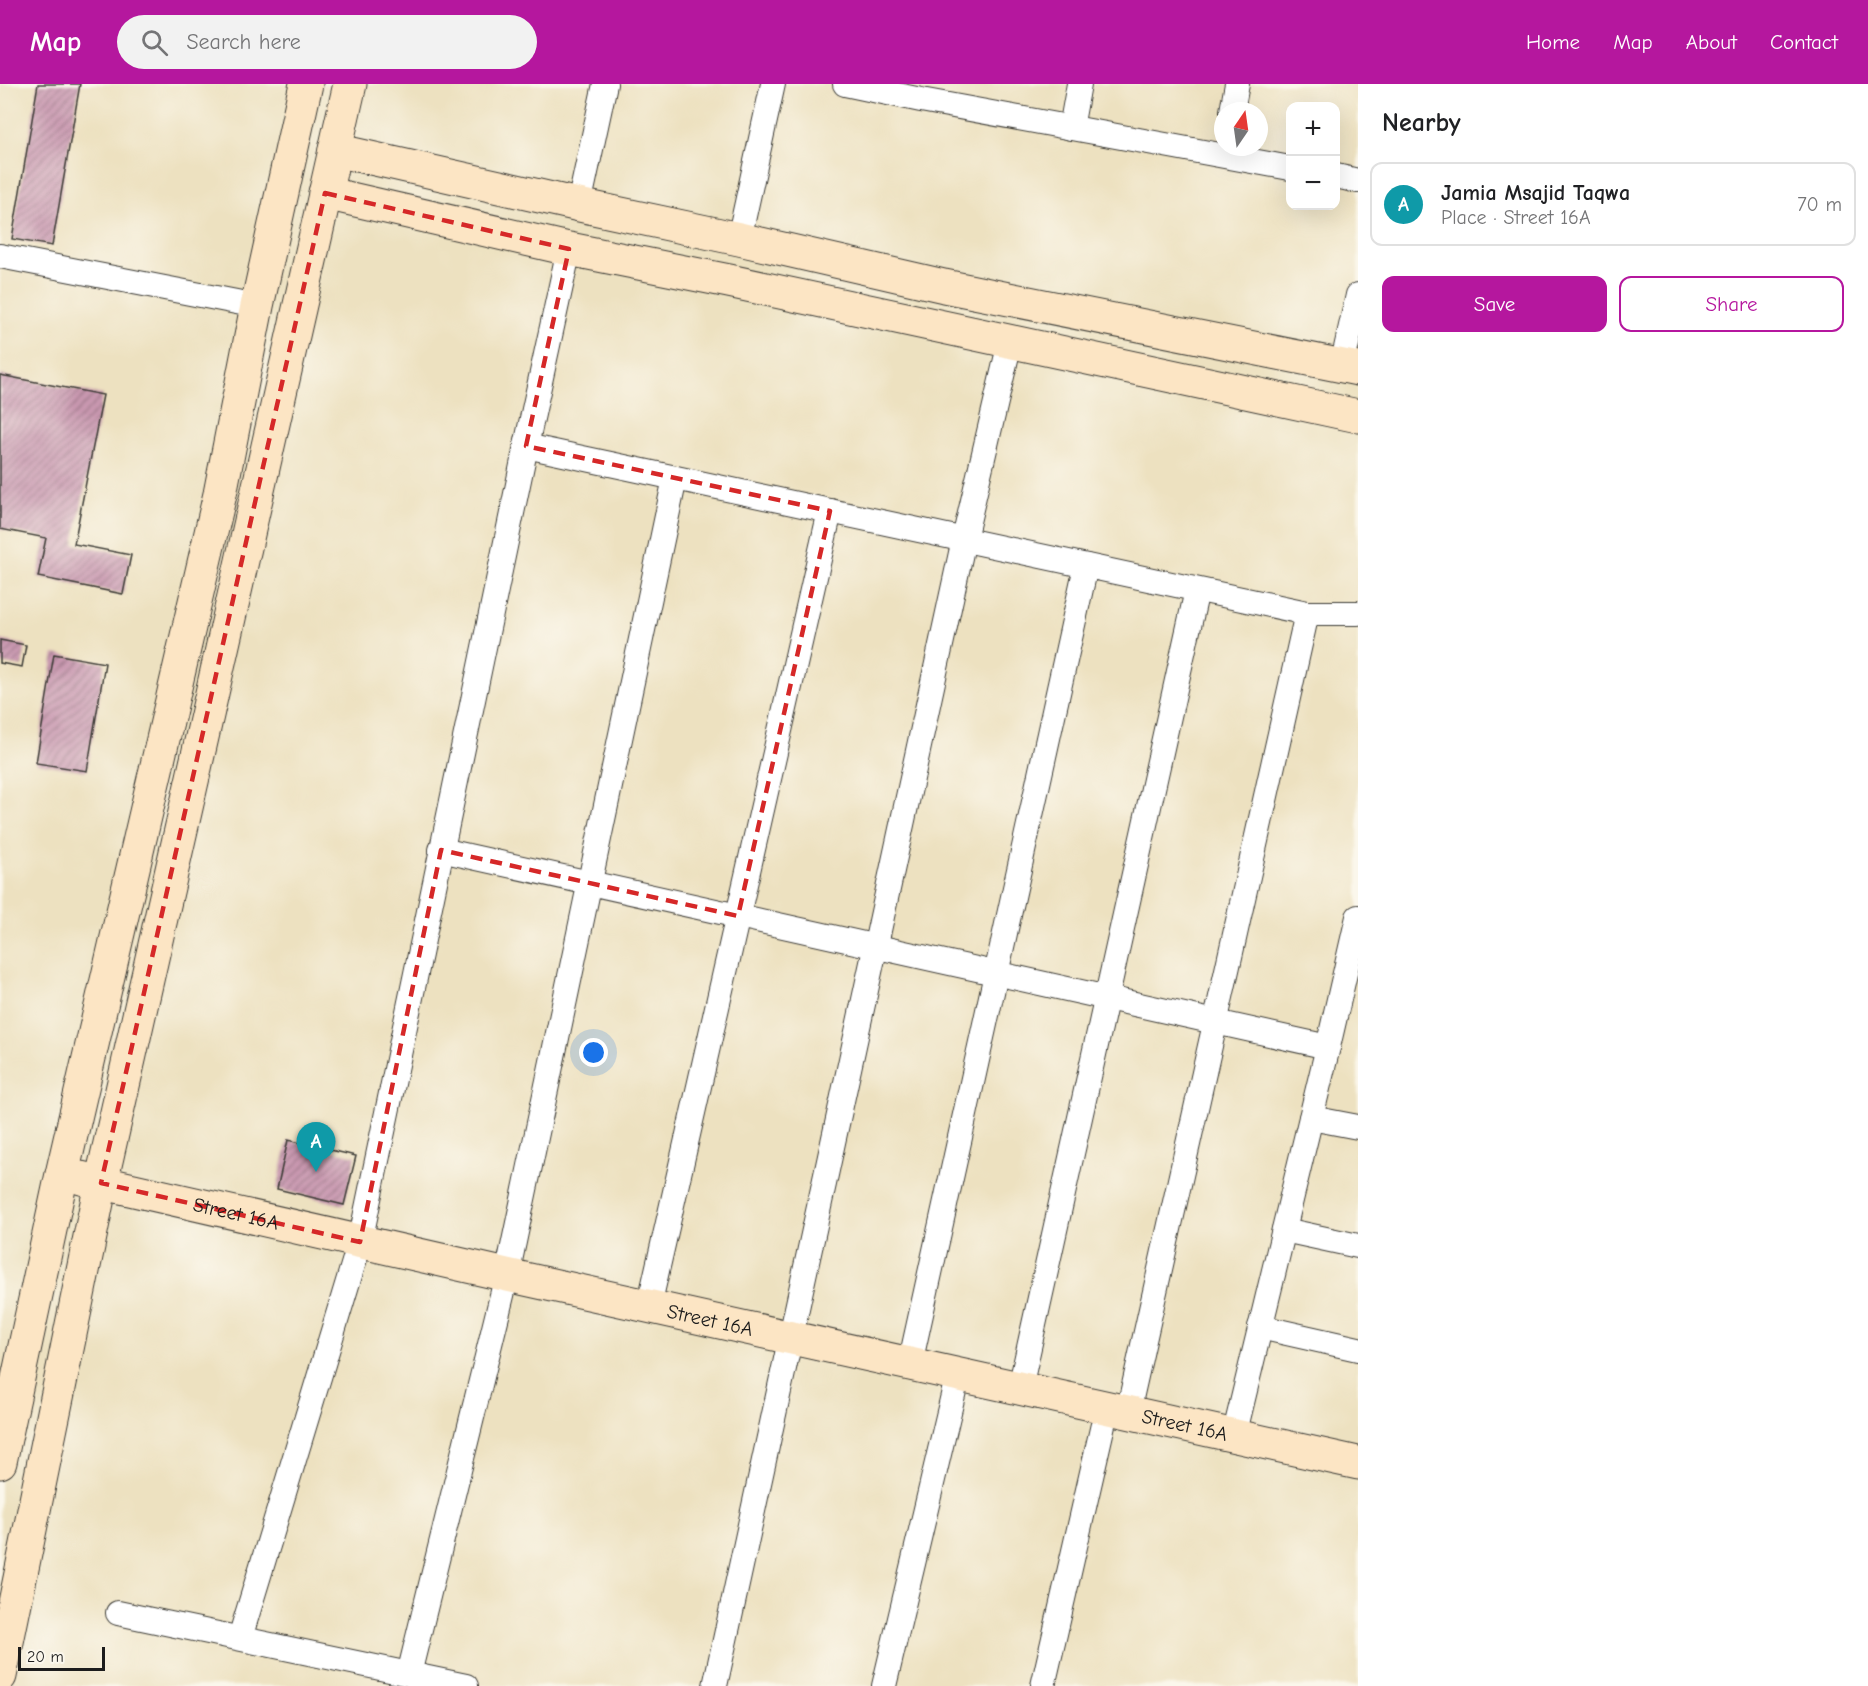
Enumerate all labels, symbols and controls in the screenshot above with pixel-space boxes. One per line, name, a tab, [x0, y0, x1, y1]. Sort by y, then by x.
search box	[117, 15, 537, 69]
text: Map	[30, 26, 81, 58]
icon: search	[138, 26, 171, 59]
text: Search here	[186, 29, 301, 55]
text: Home	[1526, 30, 1580, 54]
text: Map	[1613, 30, 1653, 54]
text: About	[1686, 30, 1737, 54]
text: Contact	[1770, 30, 1838, 54]
north arrow	[1214, 102, 1268, 156]
map controls	[1286, 102, 1340, 210]
button: +	[1286, 102, 1340, 156]
text: Nearby	[1382, 108, 1461, 138]
button: −	[1286, 156, 1340, 210]
text: Jamia Msajid Taqwa	[1441, 180, 1630, 206]
text: A	[1398, 193, 1409, 216]
text: 70 m	[1797, 193, 1842, 216]
text: Place · Street 16A	[1441, 206, 1591, 229]
button: Save	[1382, 276, 1607, 332]
button: Share	[1619, 276, 1844, 332]
your location	[579, 1038, 608, 1067]
pin: A	[296, 1122, 336, 1172]
street label: Street 16A	[191, 1193, 281, 1235]
street label: Street 16A	[665, 1300, 756, 1341]
street label: Street 16A	[1140, 1405, 1230, 1446]
scale bar	[18, 1644, 105, 1672]
text: 20 m	[27, 1648, 64, 1666]

